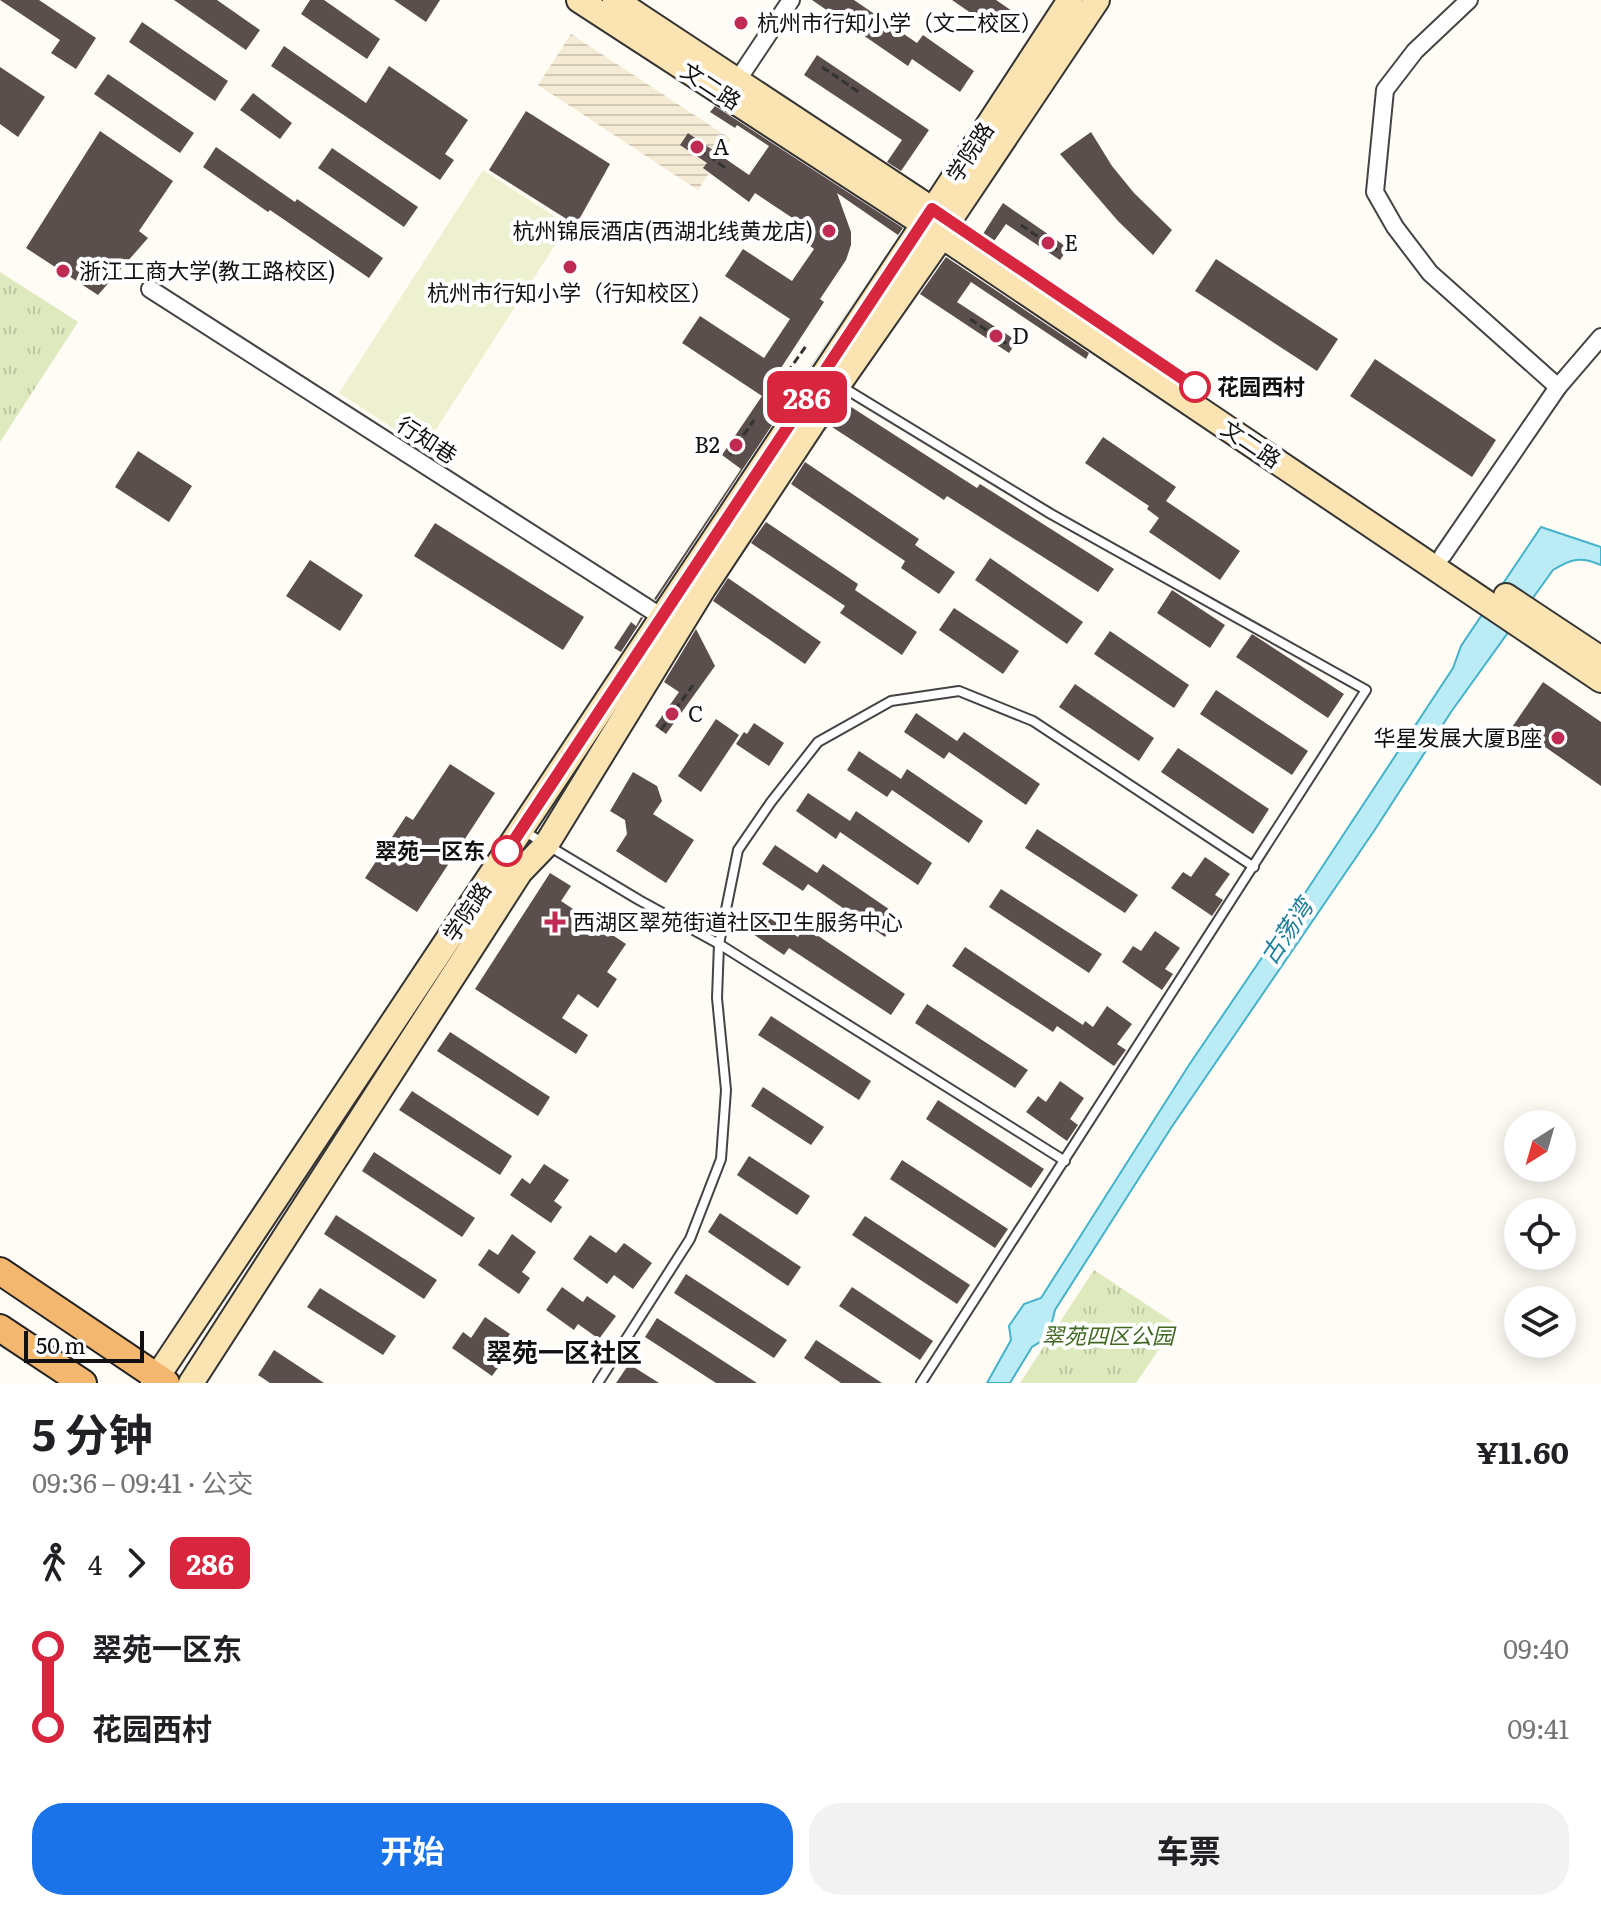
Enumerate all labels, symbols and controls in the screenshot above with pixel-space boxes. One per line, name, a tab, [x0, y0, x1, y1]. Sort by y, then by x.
place label: 杭州市行知小学（文二校区）	[757, 5, 1043, 38]
marker: 杭州市行知小学（文二校区）	[732, 14, 750, 32]
street label: 文二路	[675, 53, 748, 117]
street label: 学院路	[937, 115, 1001, 188]
place label: A	[713, 129, 729, 162]
marker: A	[688, 138, 706, 156]
place label: 杭州锦辰酒店(西湖北线黄龙店)	[512, 213, 813, 246]
marker: 杭州锦辰酒店(西湖北线黄龙店)	[820, 222, 838, 240]
place label: E	[1064, 225, 1078, 258]
marker: E	[1039, 234, 1057, 252]
place label: 浙江工商大学(教工路校区)	[79, 253, 336, 286]
marker: 杭州市行知小学（行知校区）	[561, 258, 579, 276]
marker: 浙江工商大学(教工路校区)	[54, 262, 72, 280]
place label: 杭州市行知小学（行知校区）	[427, 275, 713, 308]
place label: D	[1012, 318, 1029, 351]
marker: D	[987, 327, 1005, 345]
place label: 花园西村	[1217, 369, 1305, 402]
line badge: 286	[761, 371, 853, 423]
marker: 花园西村	[1180, 372, 1210, 402]
text: 286	[783, 376, 831, 418]
street label: 行知巷	[391, 407, 464, 471]
street label: 文二路	[1215, 411, 1288, 475]
place label: B2	[694, 427, 720, 460]
marker: B2	[727, 436, 745, 454]
place label: C	[688, 696, 703, 729]
marker: C	[663, 705, 681, 723]
place label: 华星发展大厦B座	[1373, 720, 1542, 753]
marker: 华星发展大厦B座	[1549, 729, 1567, 747]
place label: 翠苑一区东	[375, 833, 485, 866]
marker: 翠苑一区东	[492, 836, 522, 866]
street label: 学院路	[434, 875, 498, 948]
water label: 古荡湾	[1250, 888, 1322, 970]
place label: 西湖区翠苑街道社区卫生服务中心	[573, 904, 903, 937]
marker: 西湖区翠苑街道社区卫生服务中心	[544, 911, 566, 933]
north arrow	[1504, 1110, 1576, 1182]
map controls	[1504, 1110, 1576, 1358]
button: locate	[1504, 1198, 1576, 1270]
button: layers	[1504, 1286, 1576, 1358]
park label: 翠苑四区公园	[1042, 1318, 1177, 1351]
scale bar	[24, 1327, 144, 1363]
text: 50 m	[36, 1328, 86, 1361]
district label: 翠苑一区社区	[486, 1331, 642, 1370]
text: 5 分钟	[32, 1399, 153, 1465]
text: ¥11.60	[1476, 1429, 1569, 1473]
text: 09:36 – 09:41 · 公交	[32, 1462, 253, 1501]
icon: walk	[32, 1541, 76, 1585]
icon: forward	[114, 1541, 158, 1585]
text: 286	[186, 1542, 234, 1584]
text: 4	[88, 1544, 102, 1583]
text: 翠苑一区东	[92, 1625, 242, 1669]
text: 09:40	[1503, 1628, 1569, 1667]
text: 花园西村	[92, 1705, 212, 1749]
text: 09:41	[1507, 1708, 1569, 1747]
button: 开始	[32, 1803, 793, 1895]
button: 车票	[809, 1803, 1569, 1895]

